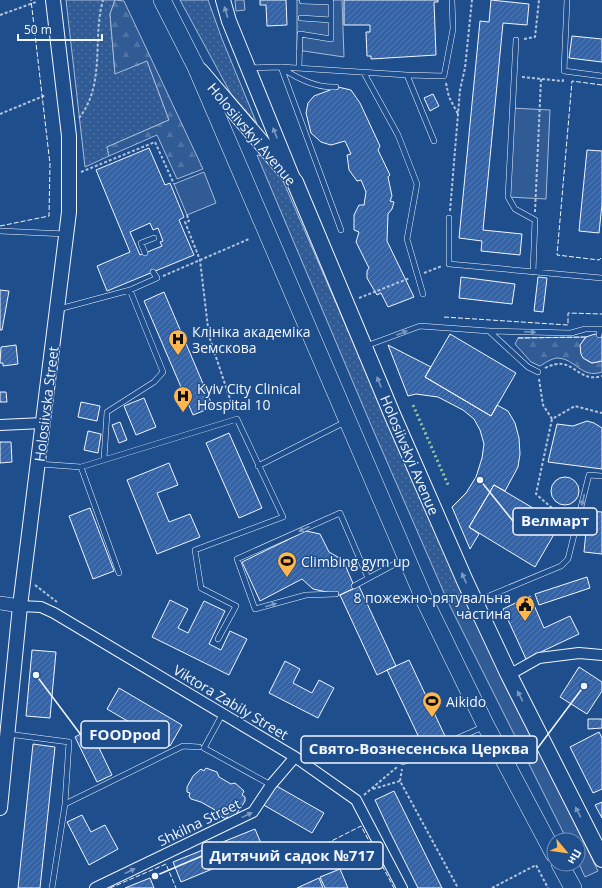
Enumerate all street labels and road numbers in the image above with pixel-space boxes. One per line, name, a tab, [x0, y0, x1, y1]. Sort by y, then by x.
street label: Holosiivskyi Avenue	[203, 79, 301, 189]
street label: Holosiivska Street	[30, 345, 62, 463]
street label: Holosiivskyi Avenue	[376, 392, 444, 518]
street label: Viktora Zabily Street	[170, 660, 292, 744]
street label: Shkilna Street	[154, 794, 244, 850]

